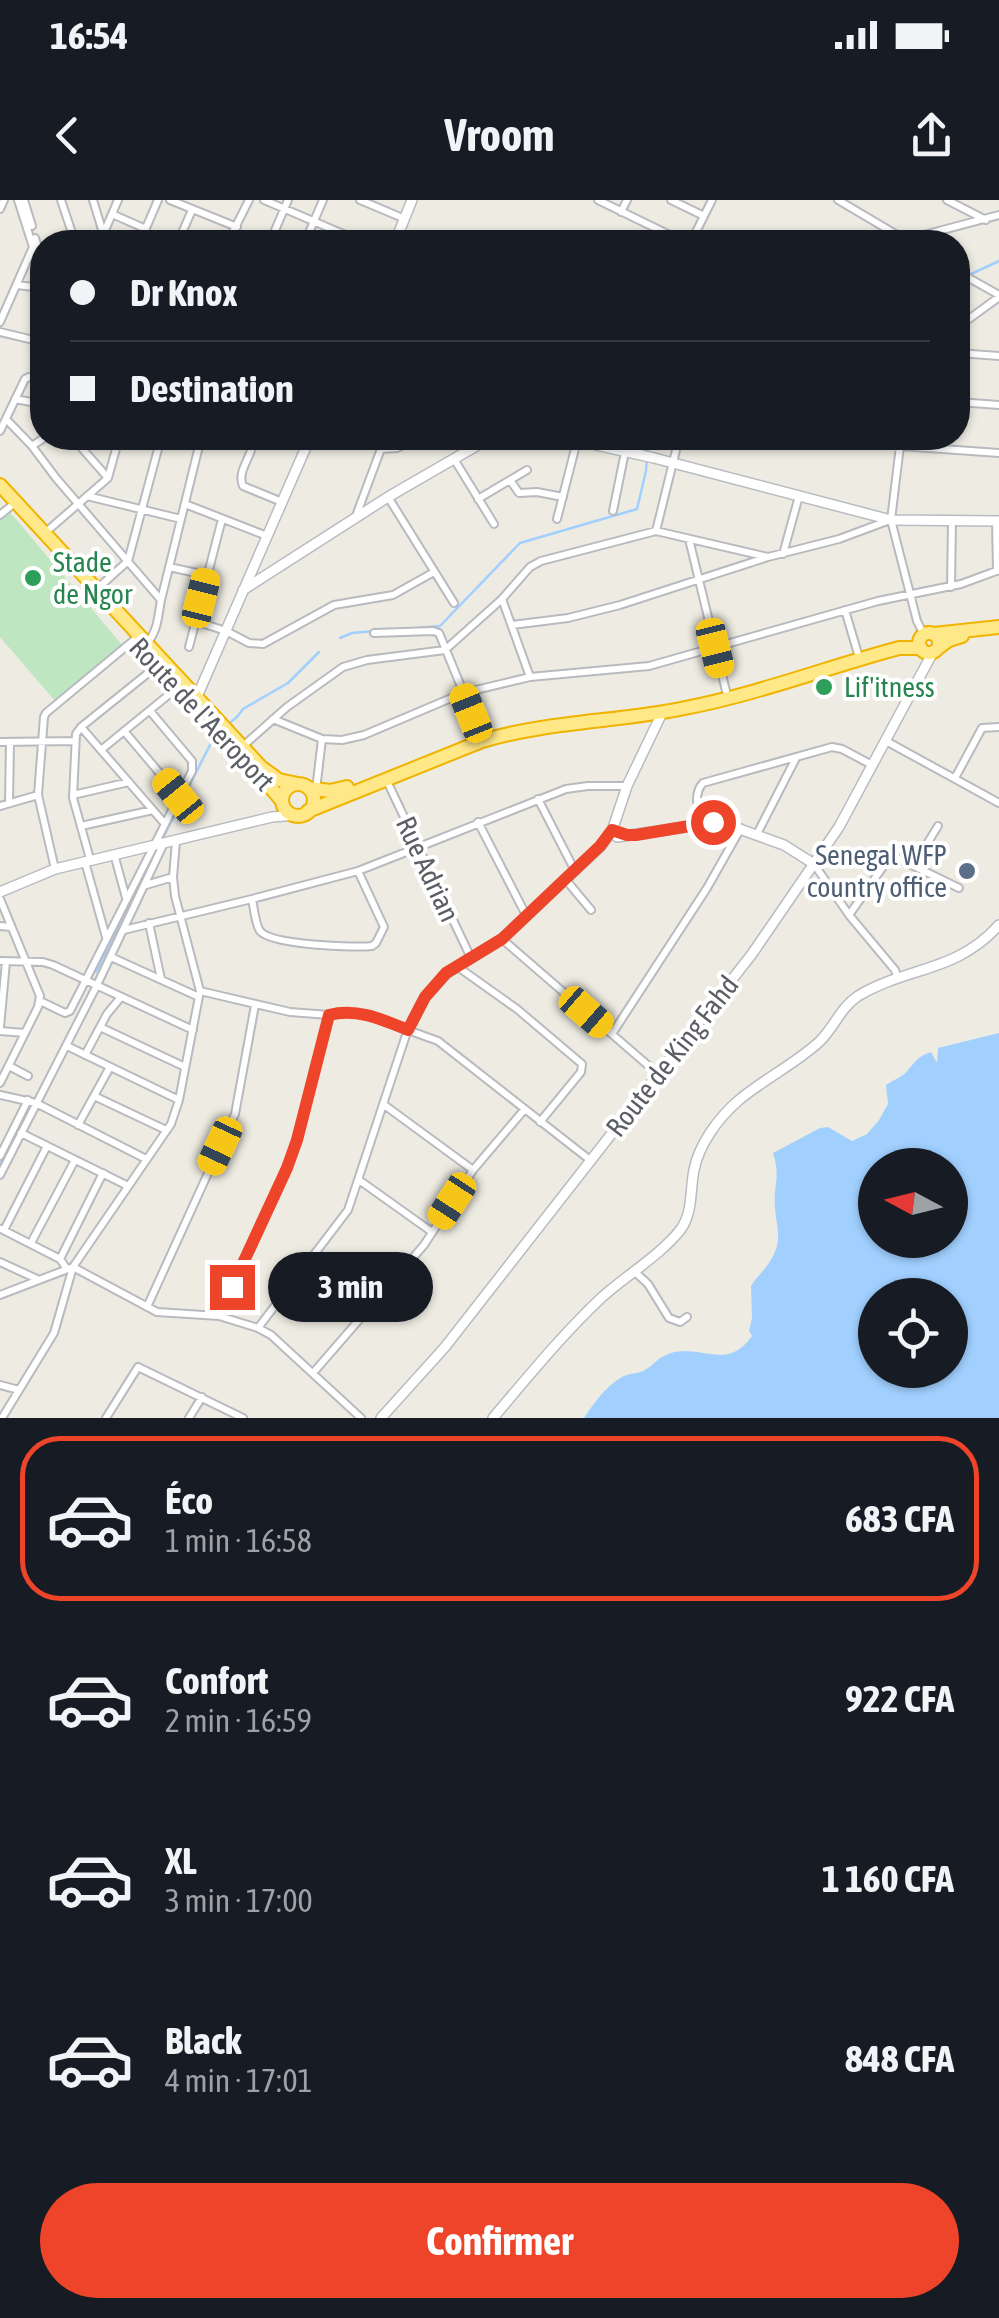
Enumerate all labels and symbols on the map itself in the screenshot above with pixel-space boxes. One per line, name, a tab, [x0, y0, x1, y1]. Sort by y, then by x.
place label: Stade de Ngor	[53, 546, 133, 610]
car	[179, 565, 223, 631]
marker: Stade de Ngor	[22, 567, 44, 589]
car	[693, 615, 737, 681]
street label: Route de l'Aeroport	[123, 631, 281, 797]
place label: Lif'itness	[844, 671, 935, 703]
marker: Lif'itness	[813, 676, 835, 698]
car	[446, 680, 496, 746]
car	[147, 763, 209, 829]
route start	[691, 800, 736, 845]
street label: Rue Adrian	[390, 811, 466, 927]
place label: Senegal WFP country office	[807, 839, 947, 903]
marker: Senegal WFP country office	[956, 860, 978, 882]
street label: Route de King Fahd	[599, 969, 745, 1143]
car	[554, 981, 618, 1043]
car	[194, 1112, 246, 1180]
north arrow	[858, 1148, 968, 1258]
car	[423, 1168, 481, 1234]
callout: 3 min	[267, 1252, 432, 1322]
route end	[210, 1265, 255, 1310]

